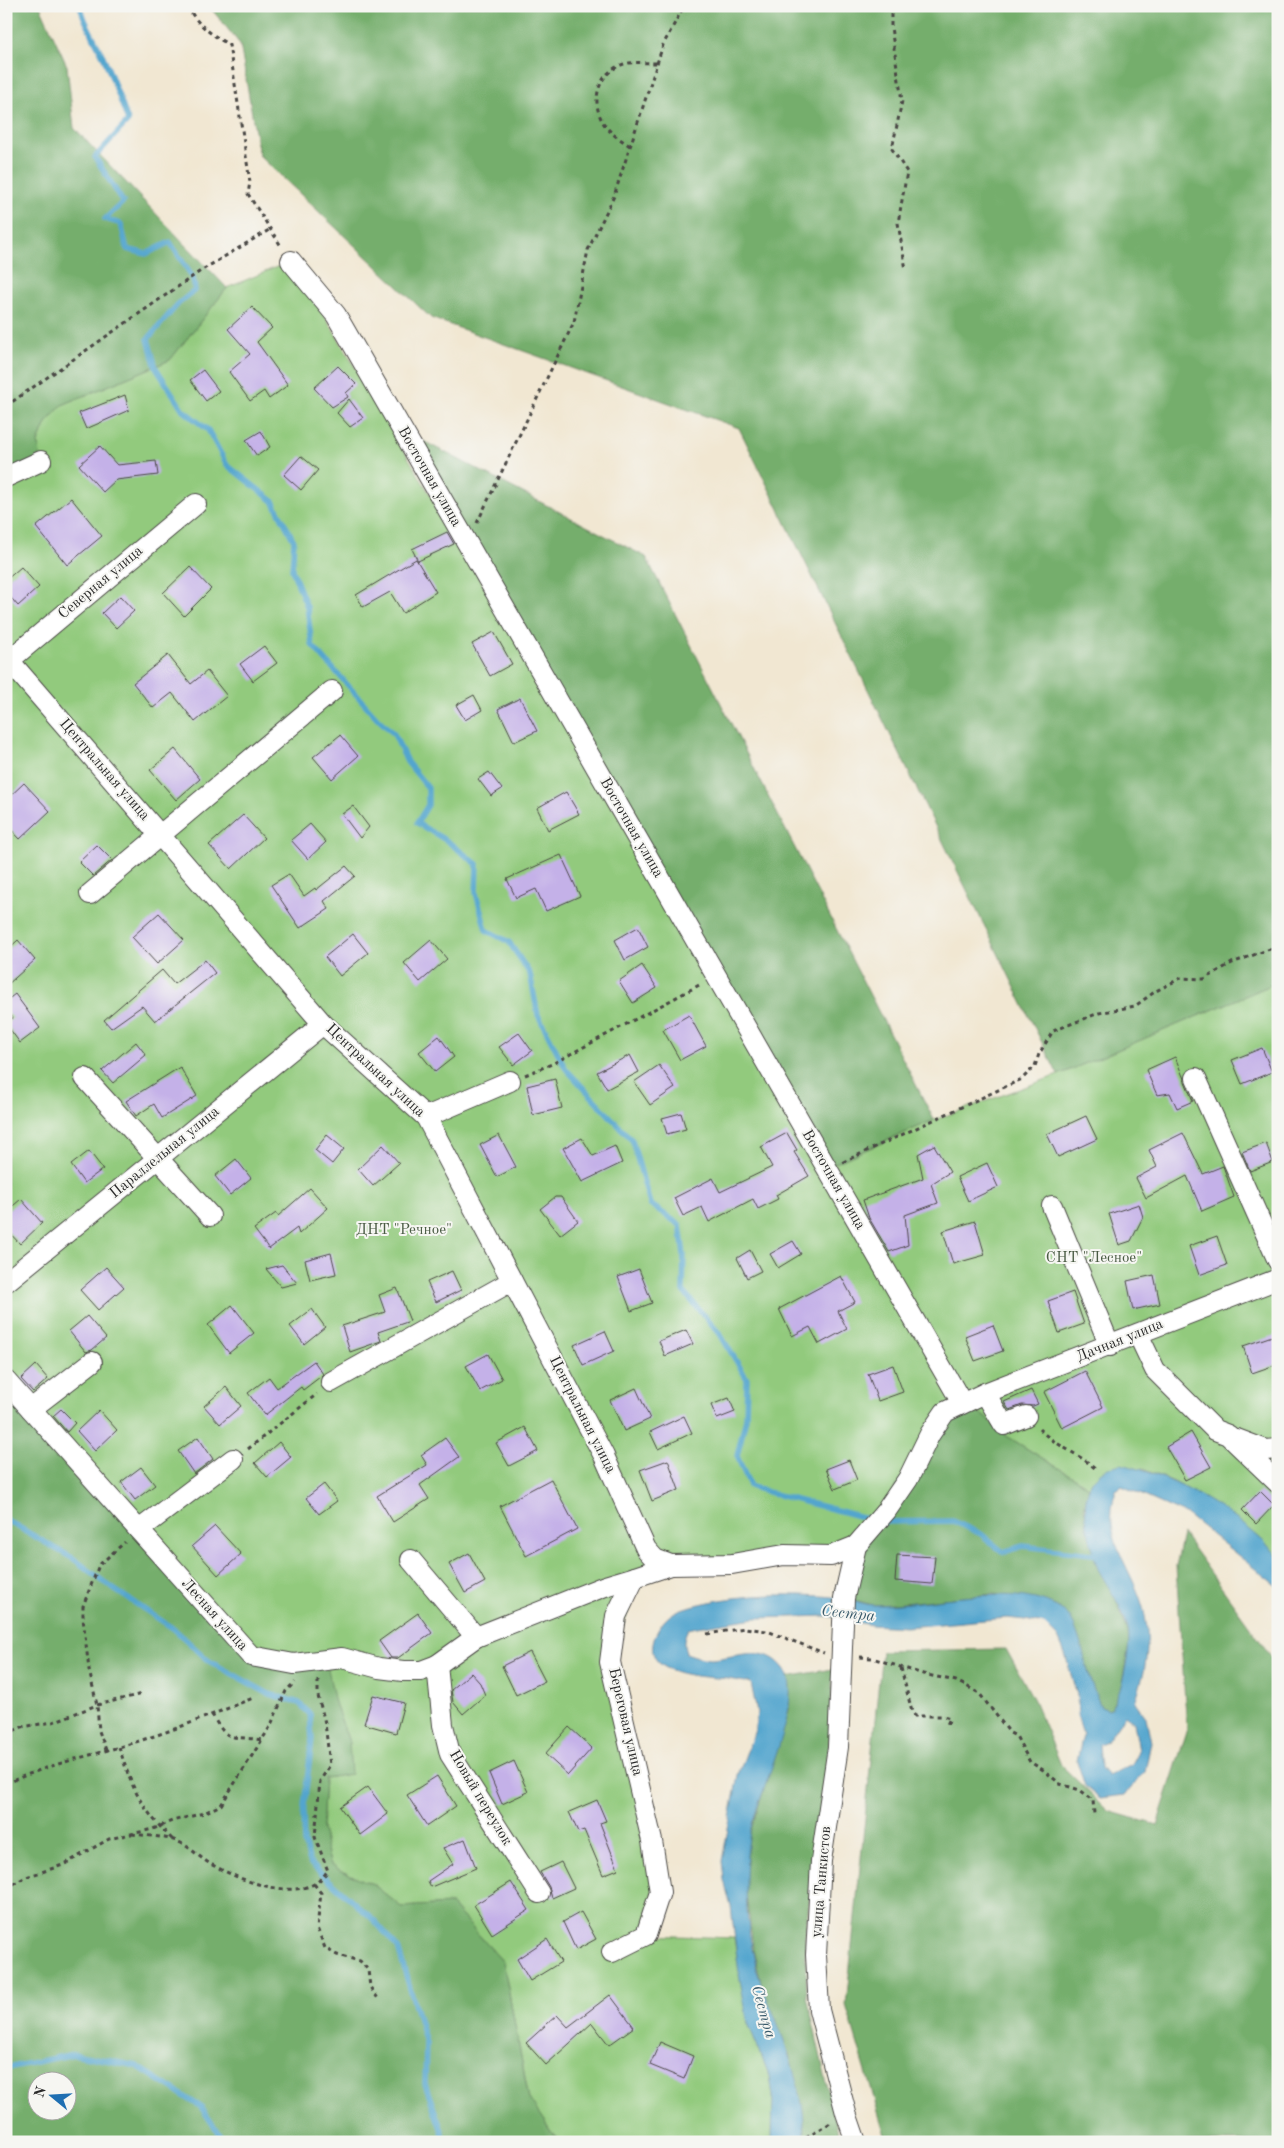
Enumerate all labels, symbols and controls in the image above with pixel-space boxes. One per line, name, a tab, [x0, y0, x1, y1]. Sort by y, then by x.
street label: Восточная улица	[394, 425, 464, 530]
street label: Северная улица	[56, 543, 146, 622]
street label: Центральная улица	[56, 716, 152, 824]
street label: Восточная улица	[596, 776, 666, 881]
street label: Центральная улица	[323, 1021, 428, 1121]
street label: Параллельная улица	[107, 1104, 223, 1202]
street label: Восточная улица	[798, 1128, 868, 1233]
park label: ДНТ "Речное"	[356, 1223, 452, 1238]
park label: СНТ "Лесное"	[1046, 1251, 1142, 1266]
street label: Дачная улица	[1075, 1317, 1166, 1365]
street label: Центральная улица	[546, 1354, 618, 1476]
street label: Лесная улица	[178, 1576, 250, 1654]
water label: Сестра	[820, 1603, 876, 1625]
street label: Береговая улица	[605, 1667, 645, 1778]
street label: Новый переулок	[446, 1748, 514, 1849]
street label: улица Танкистов	[810, 1826, 834, 1938]
water label: Сестра	[748, 1984, 778, 2041]
north arrow	[28, 2070, 78, 2120]
text: N	[32, 2085, 49, 2100]

